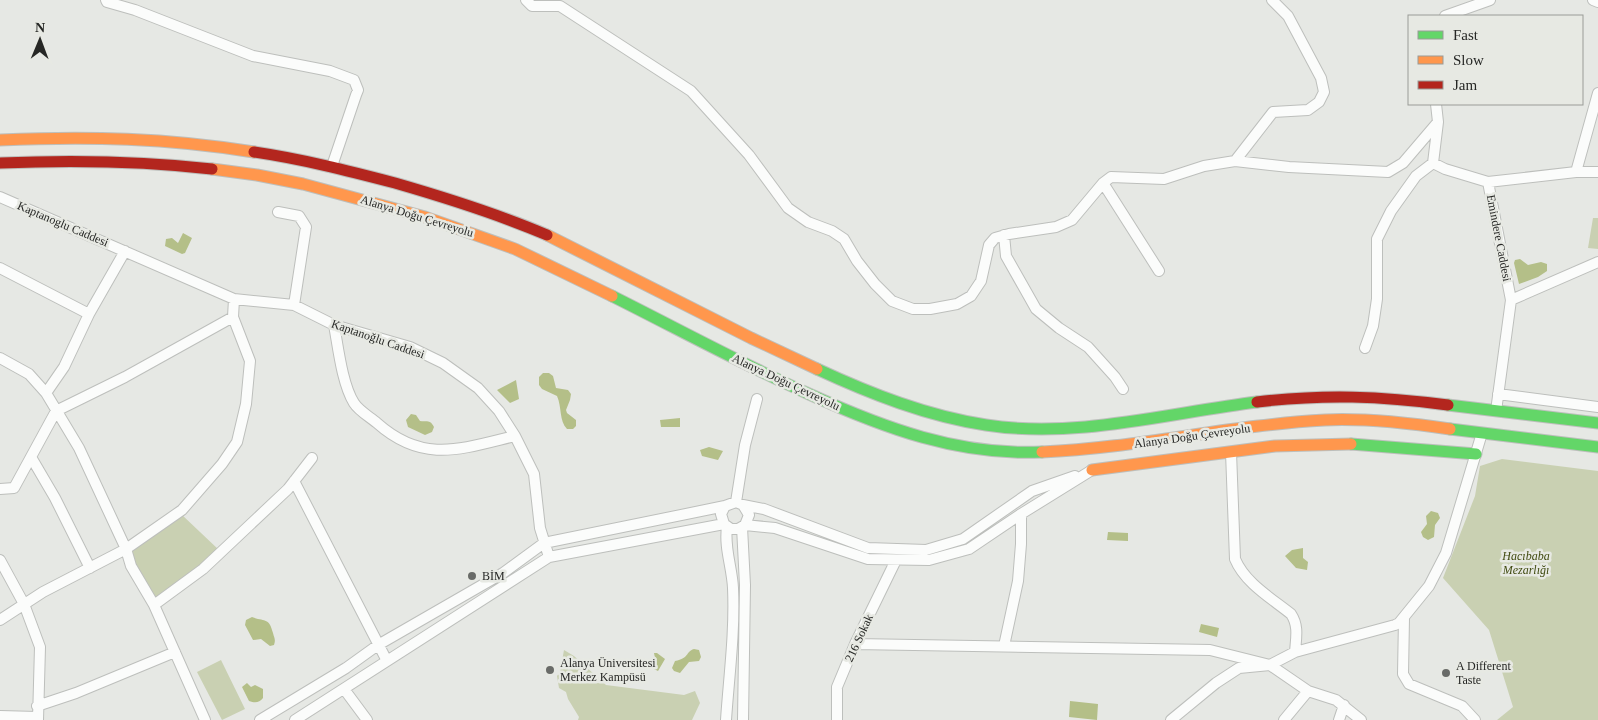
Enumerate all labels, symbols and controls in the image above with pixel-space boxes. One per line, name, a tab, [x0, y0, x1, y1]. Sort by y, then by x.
north arrow	[15, 15, 65, 65]
legend	[1408, 15, 1583, 105]
text: N	[35, 20, 45, 35]
text: Fast	[1453, 27, 1479, 43]
text: Slow	[1453, 52, 1484, 68]
text: Jam	[1453, 77, 1477, 93]
street label: Alanya Doğu Çevreyolu	[359, 192, 475, 240]
street label: Emindere Caddesi	[1484, 193, 1514, 283]
street label: Kaptanoglu Caddesi	[15, 198, 111, 250]
street label: Kaptanoğlu Caddesi	[330, 316, 427, 362]
street label: Alanya Doğu Çevreyolu	[730, 351, 842, 413]
street label: Alanya Doğu Çevreyolu	[1133, 421, 1251, 451]
park label: Hacıbaba Mezarlığı	[1501, 549, 1550, 577]
place label: BİM	[482, 569, 505, 583]
marker: BİM	[466, 570, 478, 582]
street label: 216 Sokak	[842, 612, 876, 664]
place label: Alanya Üniversitesi Merkez Kampüsü	[560, 656, 656, 684]
place label: A Different Taste	[1456, 659, 1511, 687]
marker: Alanya Üniversitesi Merkez Kampüsü	[544, 664, 556, 676]
marker: A Different Taste	[1440, 667, 1452, 679]

